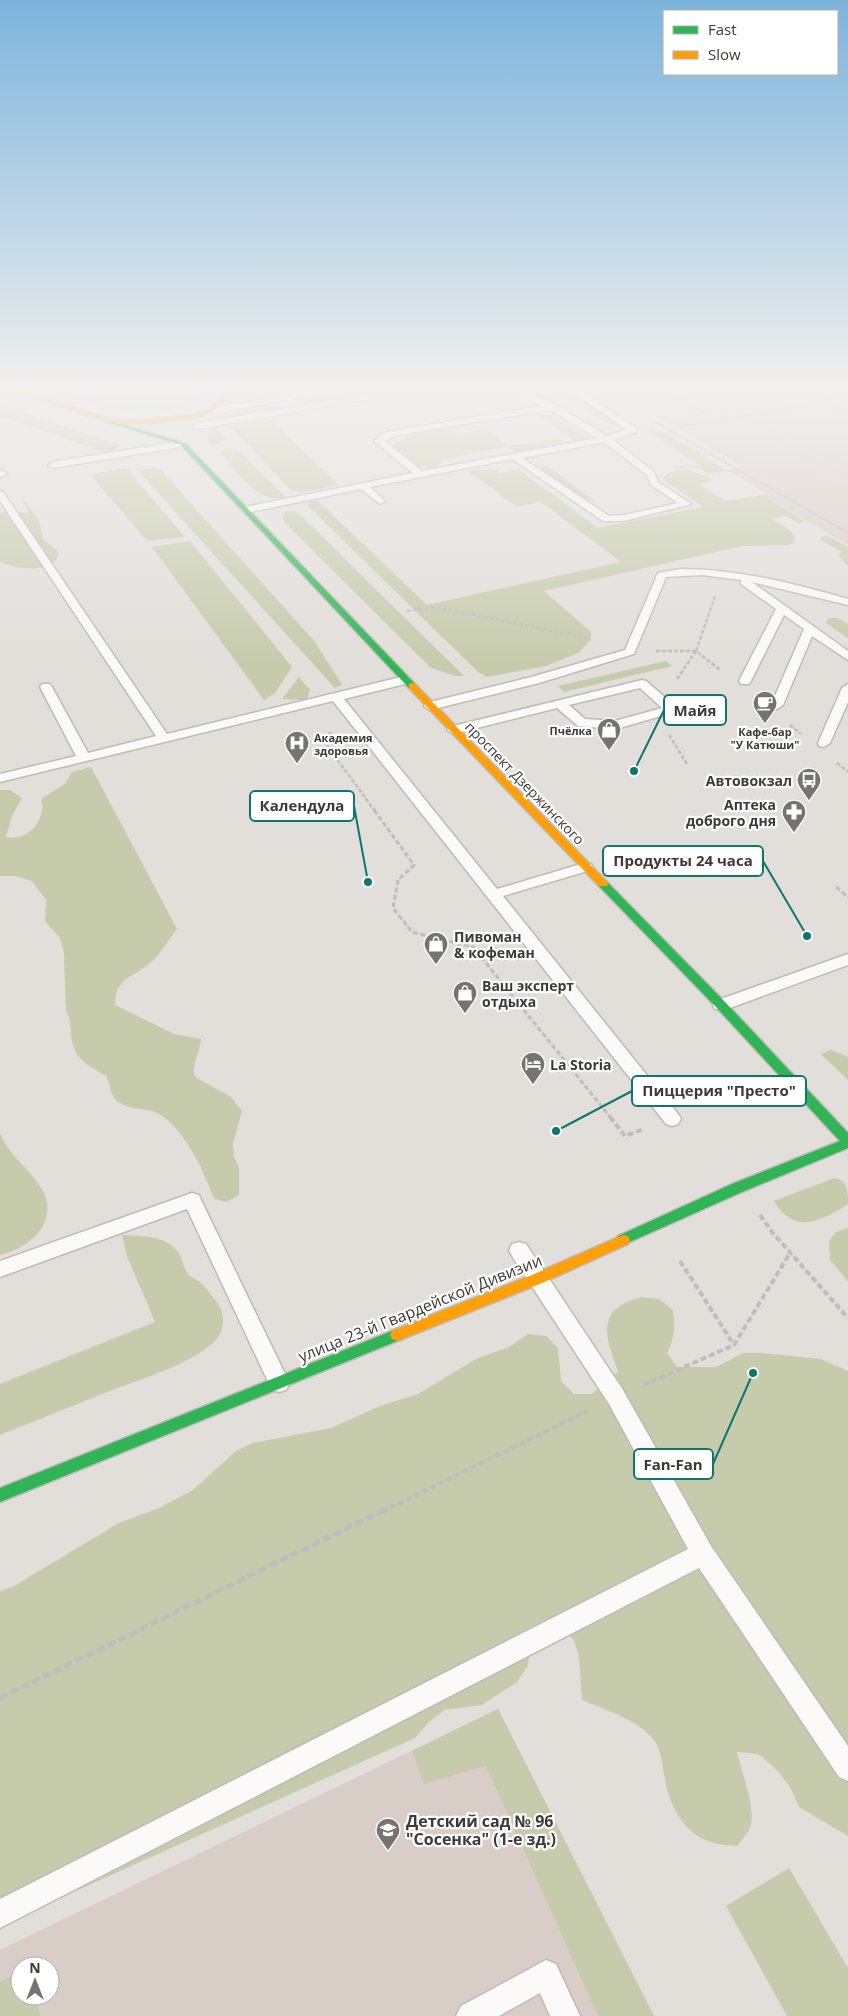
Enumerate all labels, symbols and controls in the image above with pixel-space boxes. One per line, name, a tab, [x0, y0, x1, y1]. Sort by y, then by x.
legend	[663, 10, 838, 75]
text: Fast	[708, 19, 737, 39]
text: Slow	[708, 44, 741, 64]
cafe icon: Кафе-бар "У Катюши"	[752, 690, 778, 724]
callout: Майя	[664, 695, 726, 725]
text: Майя	[674, 700, 716, 720]
street label: проспект Дзержинского	[461, 717, 589, 849]
shop icon: Пчёлка	[596, 717, 622, 751]
place label: Пчёлка	[550, 723, 592, 738]
place label: Кафе-бар "У Катюши"	[731, 724, 799, 752]
hospital icon: Академия здоровья	[284, 730, 310, 764]
place label: Академия здоровья	[314, 730, 373, 758]
bus stop icon: Автовокзал	[796, 767, 822, 801]
place label: Автовокзал	[706, 771, 792, 790]
callout: Календула	[250, 791, 354, 821]
text: Календула	[260, 795, 344, 815]
place label: Аптека доброго дня	[686, 795, 776, 830]
pharmacy icon: Аптека доброго дня	[781, 799, 807, 833]
callout: Продукты 24 часа	[603, 846, 763, 876]
text: Продукты 24 часа	[613, 850, 753, 870]
place label: Пивоман & кофеман	[454, 927, 535, 962]
shop icon: Пивоман & кофеман	[423, 931, 449, 965]
place label: Ваш эксперт отдыха	[482, 976, 574, 1011]
shop icon: Ваш эксперт отдыха	[452, 980, 478, 1014]
hotel icon: La Storia	[520, 1051, 546, 1085]
place label: La Storia	[550, 1055, 612, 1074]
callout: Пиццерия "Престо"	[632, 1076, 806, 1106]
text: Пиццерия "Престо"	[642, 1080, 796, 1100]
street label: улица 23-й Гвардейской Дивизии	[295, 1249, 545, 1367]
callout: Fan-Fan	[634, 1449, 713, 1479]
text: Fan-Fan	[643, 1454, 703, 1474]
place label: Детский сад № 96 "Сосенка" (1-е зд.)	[406, 1810, 556, 1850]
school or university icon: Детский сад № 96 "Сосенка" (1-е зд.)	[375, 1817, 401, 1851]
north arrow	[10, 1956, 60, 2006]
text: N	[29, 1958, 41, 1977]

